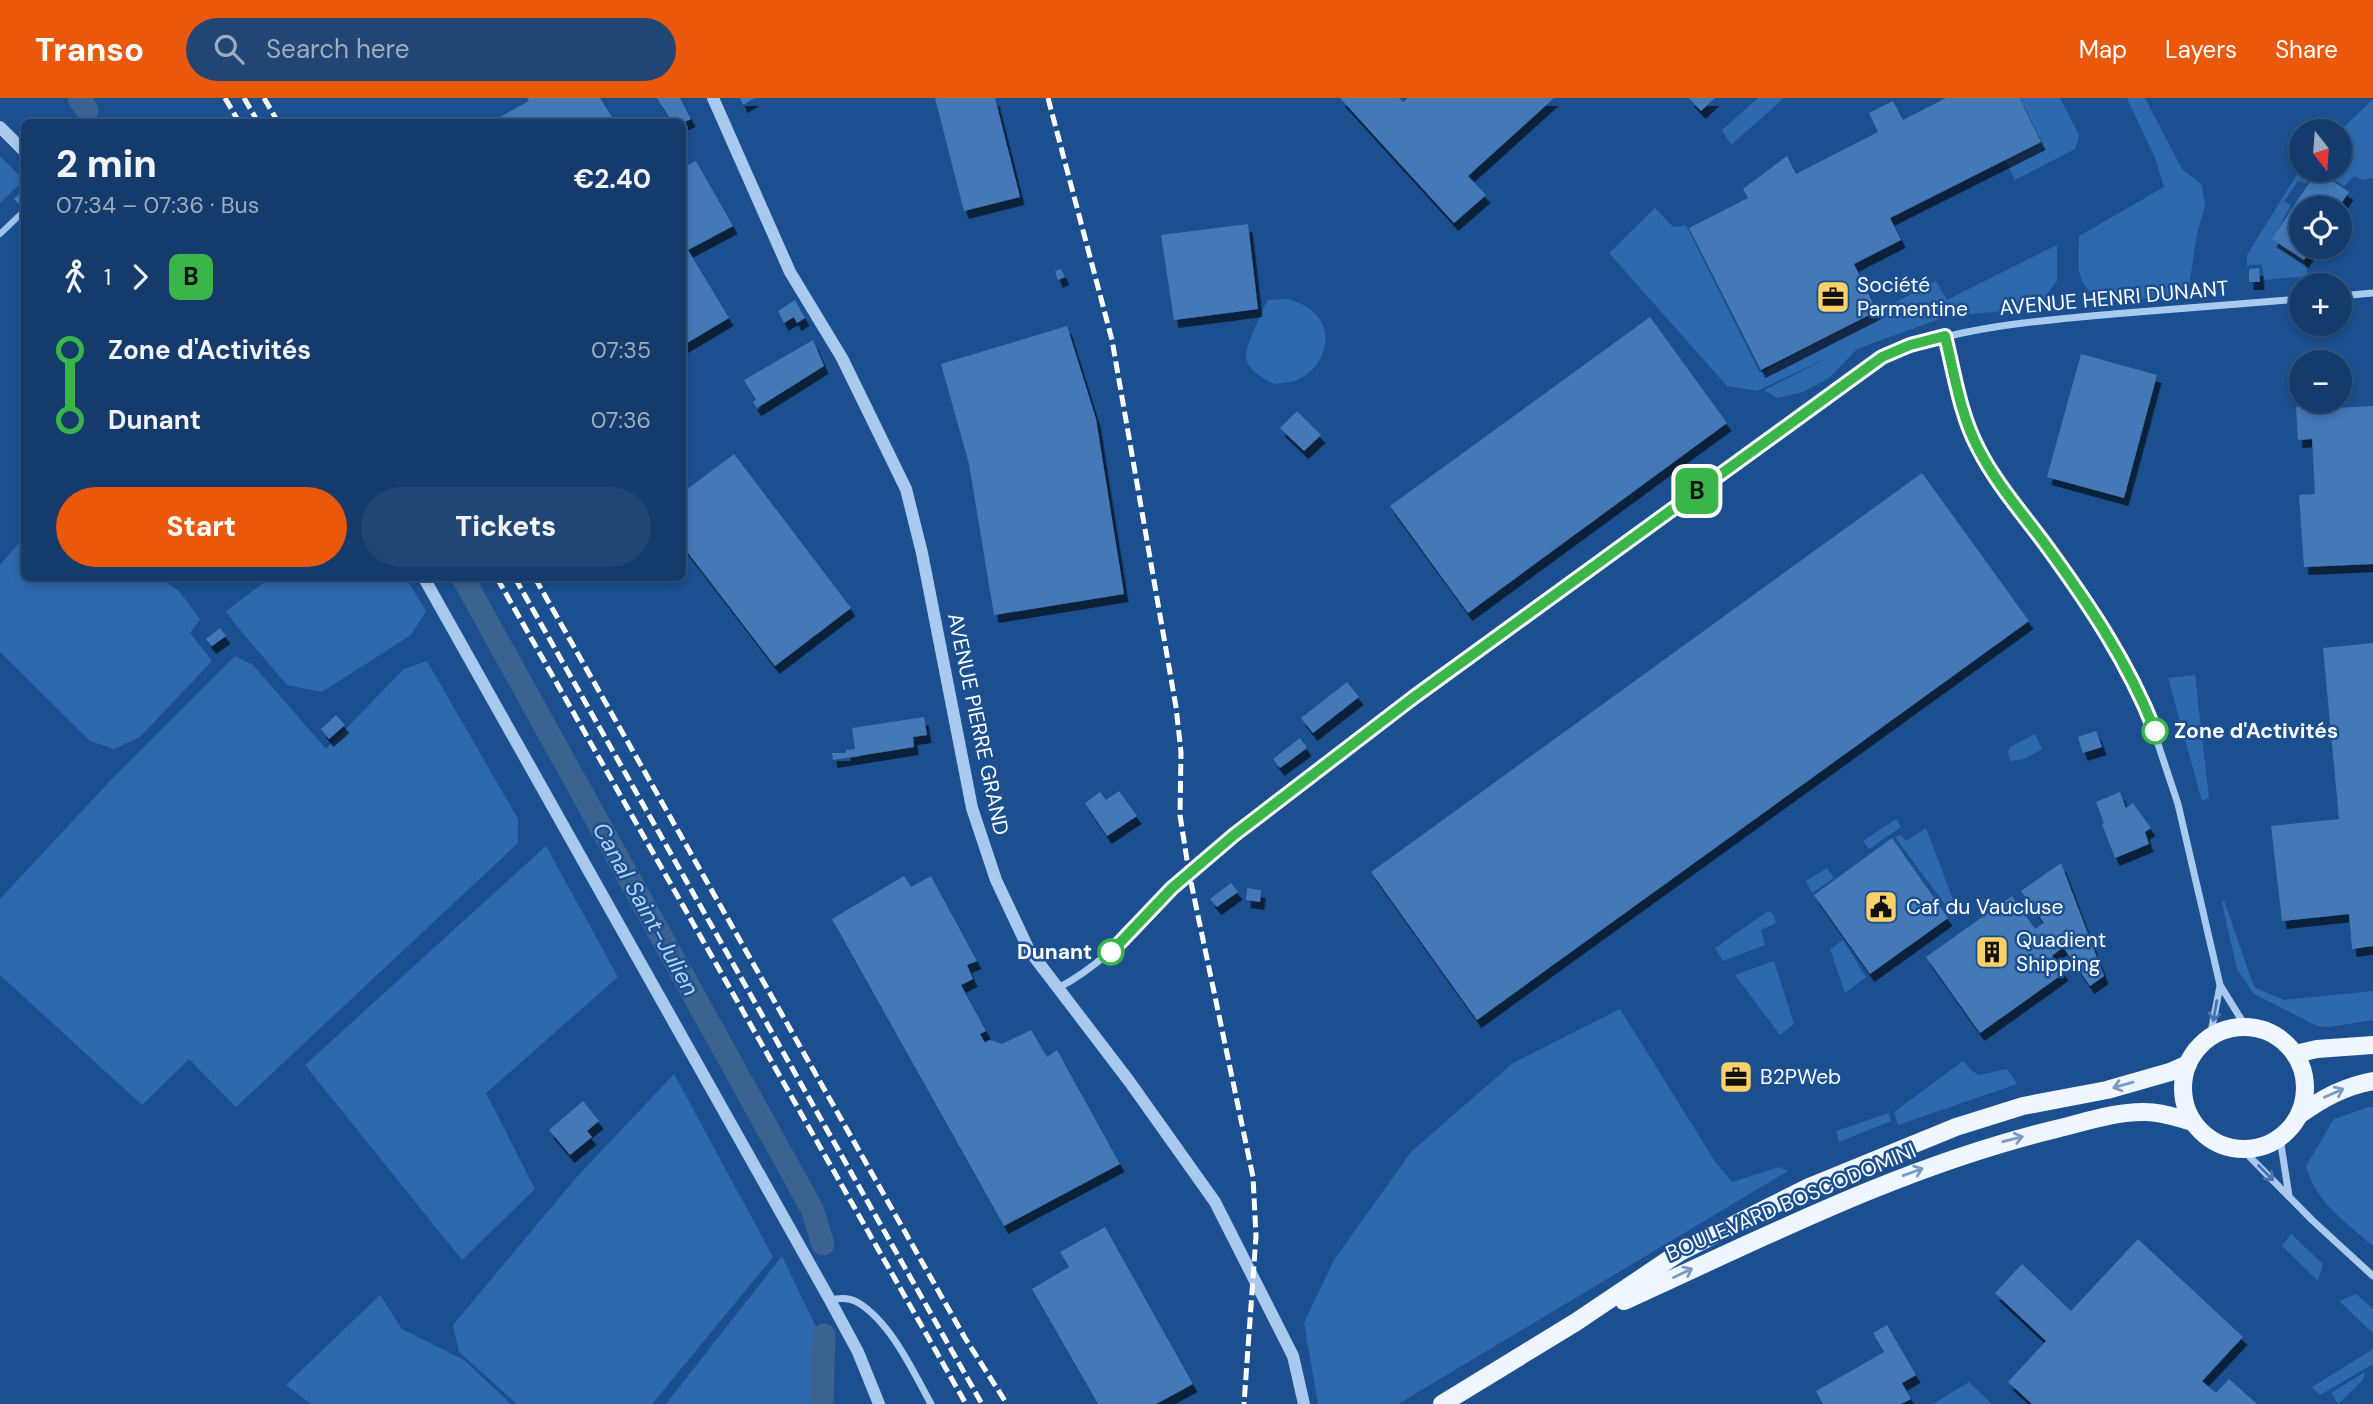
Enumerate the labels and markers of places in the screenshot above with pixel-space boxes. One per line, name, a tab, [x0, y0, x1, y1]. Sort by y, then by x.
place label: Société Parmentine	[1857, 271, 1968, 323]
office icon: Société Parmentine	[1814, 278, 1852, 316]
place label: Zone d'Activités	[2174, 717, 2338, 745]
marker: Zone d'Activités	[2142, 718, 2168, 744]
public building icon: Caf du Vaucluse	[1862, 888, 1900, 926]
place label: Caf du Vaucluse	[1906, 893, 2064, 921]
place label: Quadient Shipping	[2016, 926, 2106, 978]
building icon: Quadient Shipping	[1973, 933, 2011, 971]
place label: Dunant	[1017, 938, 1092, 966]
marker: Dunant	[1098, 939, 1124, 965]
office icon: B2PWeb	[1717, 1058, 1755, 1096]
place label: B2PWeb	[1760, 1063, 1841, 1091]

